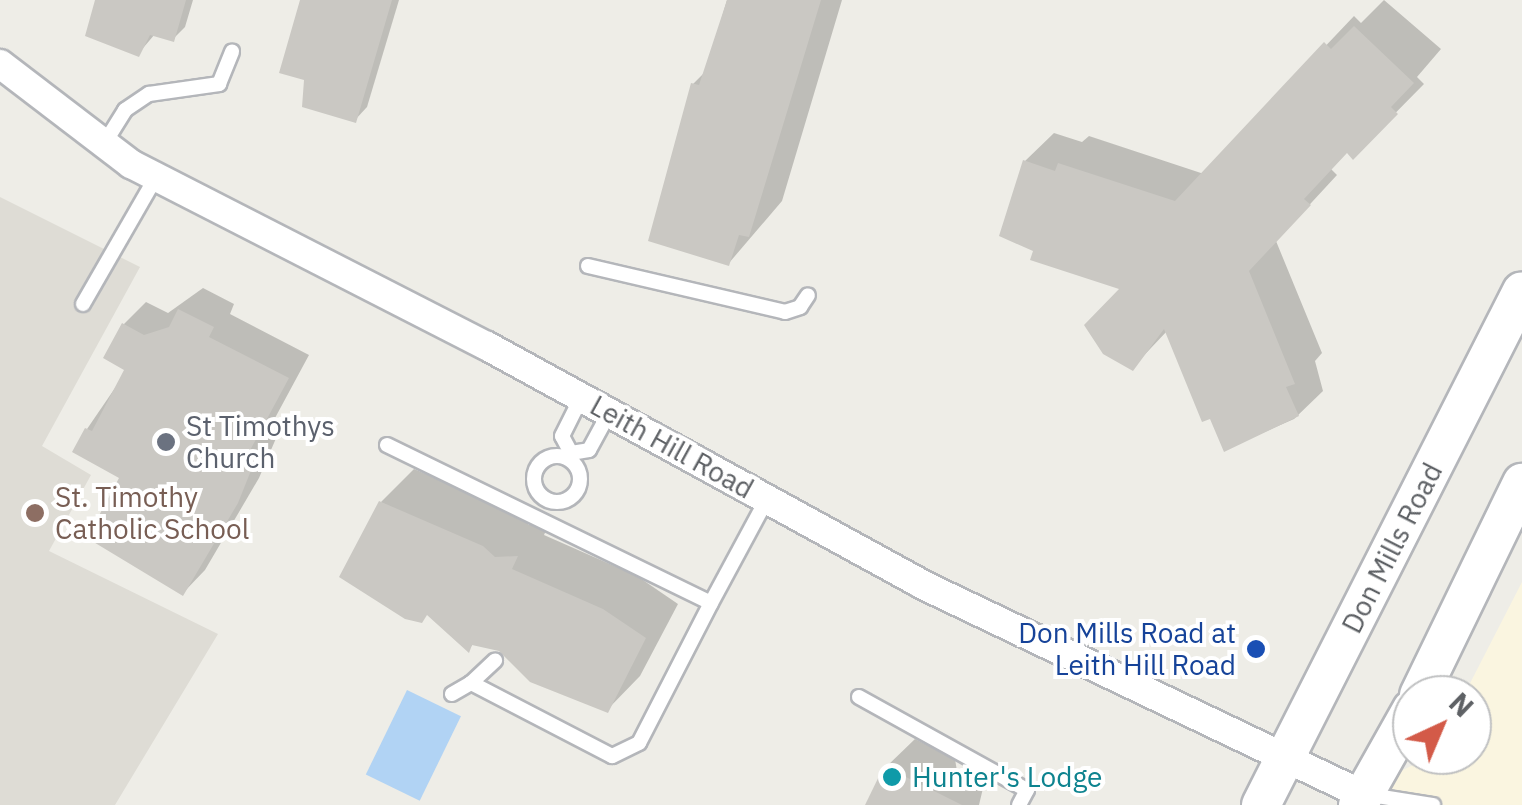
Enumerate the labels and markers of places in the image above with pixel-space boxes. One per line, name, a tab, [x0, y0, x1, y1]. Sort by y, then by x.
place label: St Timothys Church	[186, 409, 335, 475]
marker: St Timothys Church	[155, 431, 177, 453]
place label: St. Timothy Catholic School	[55, 480, 249, 546]
marker: St. Timothy Catholic School	[24, 502, 46, 524]
place label: Don Mills Road at Leith Hill Road	[1018, 616, 1236, 682]
marker: Don Mills Road at Leith Hill Road	[1245, 638, 1267, 660]
place label: Hunter's Lodge	[912, 760, 1102, 794]
marker: Hunter's Lodge	[881, 766, 903, 788]

